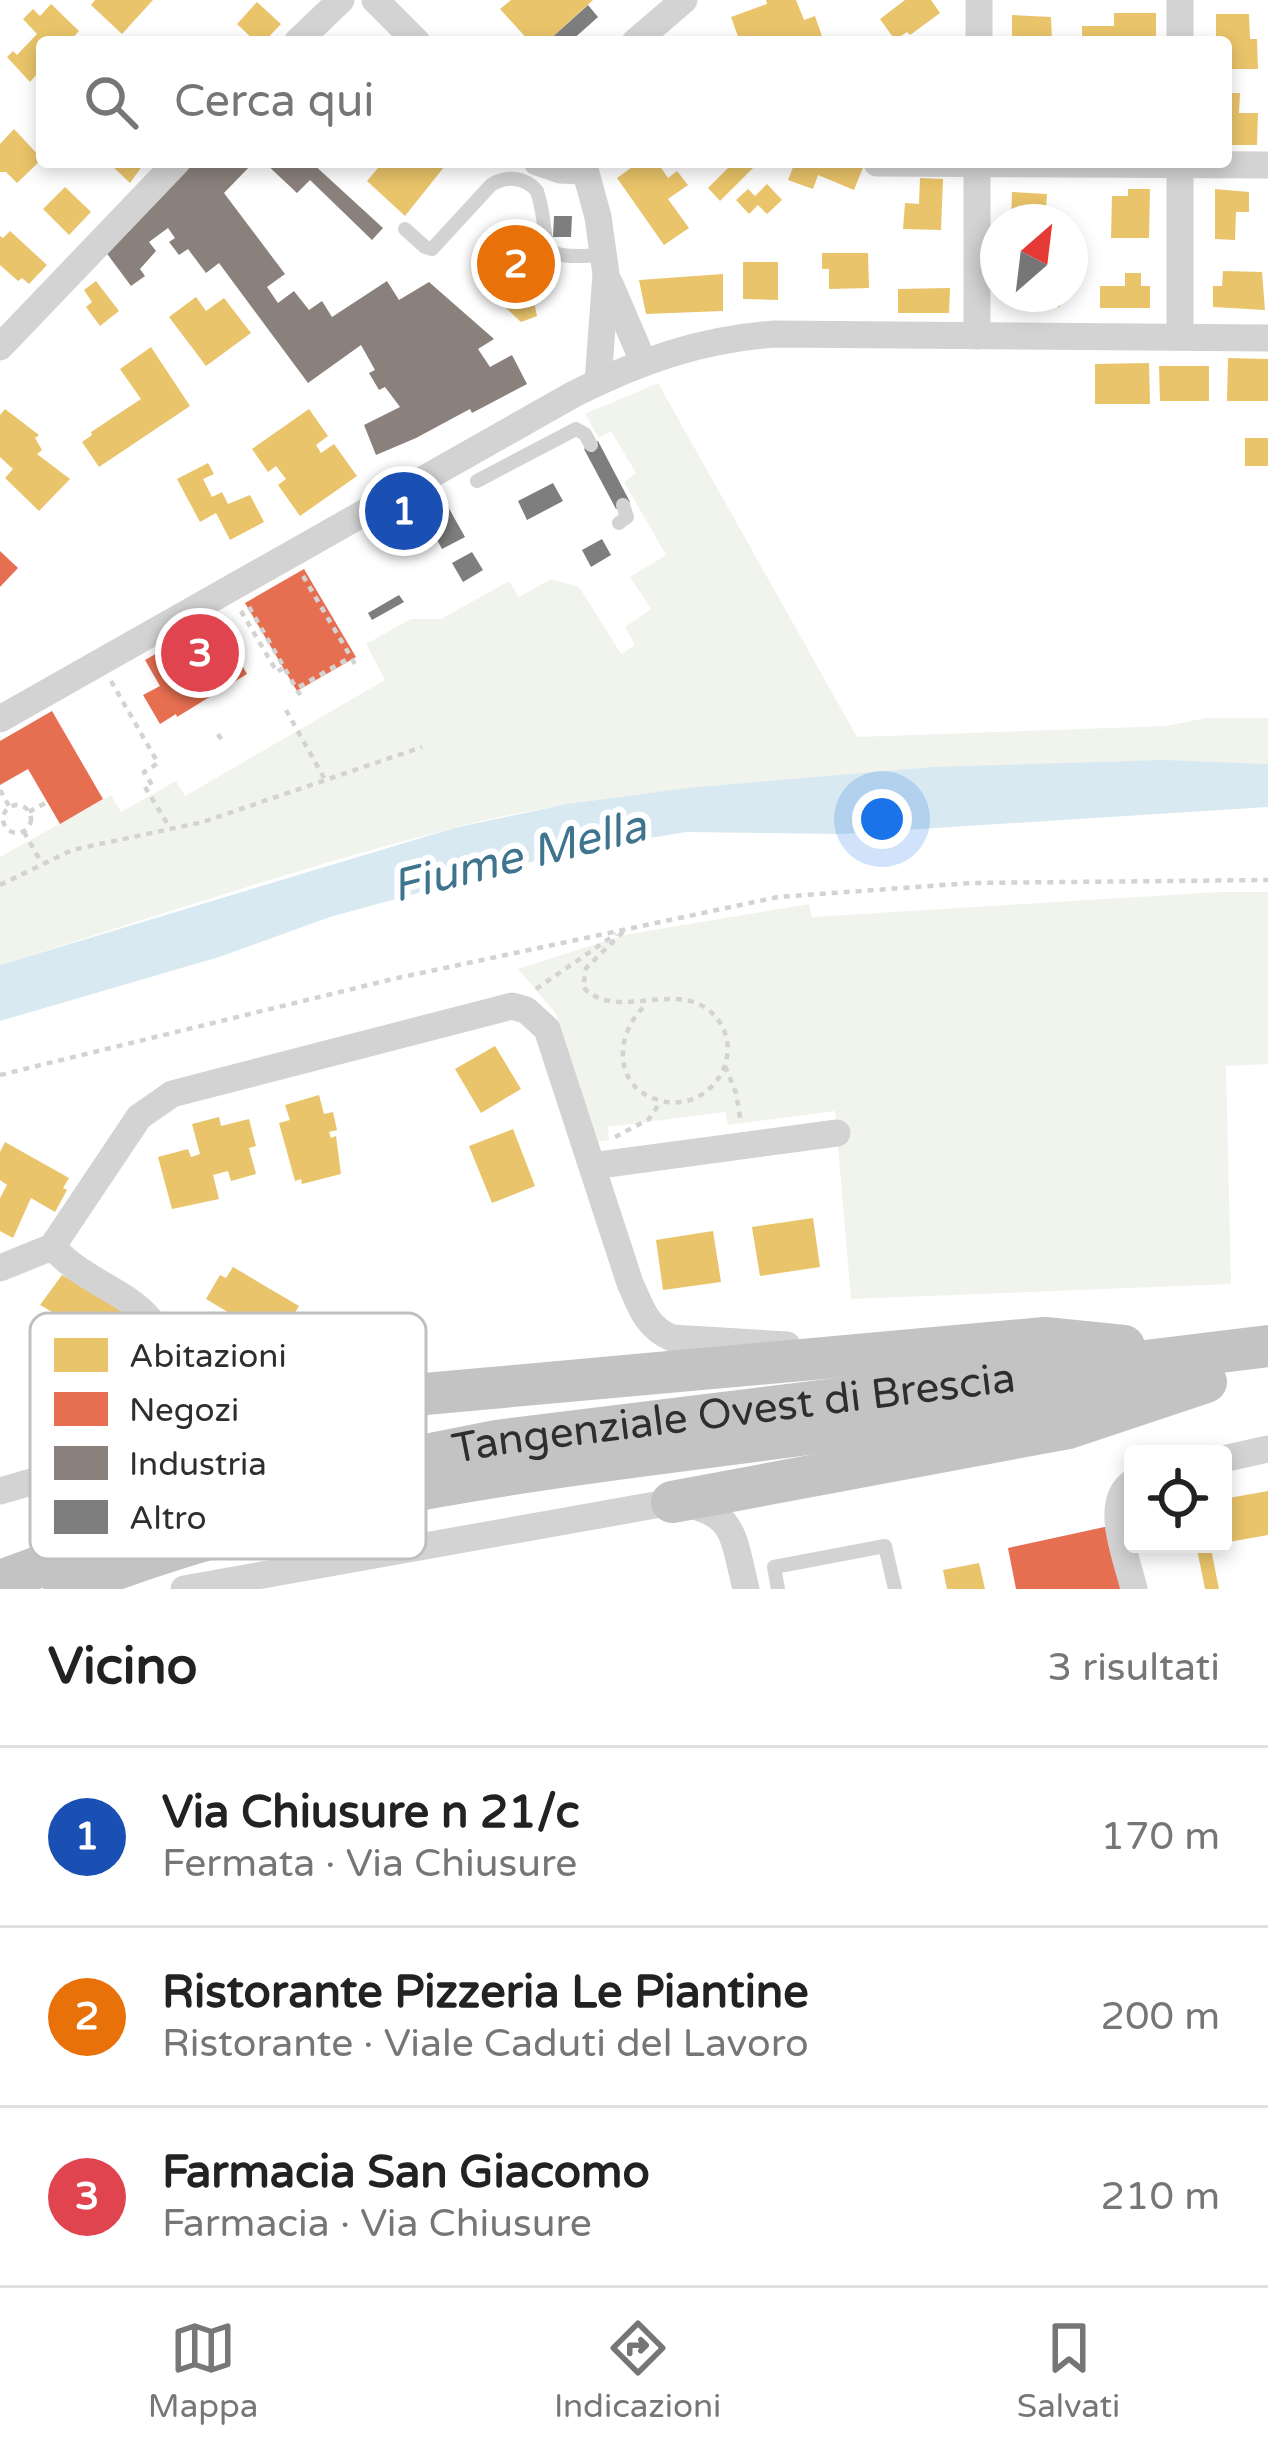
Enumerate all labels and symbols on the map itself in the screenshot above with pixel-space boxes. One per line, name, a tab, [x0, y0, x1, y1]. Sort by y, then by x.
north arrow	[980, 204, 1088, 312]
pin: 2	[477, 219, 555, 309]
pin: 1	[365, 466, 443, 556]
pin: 3	[161, 608, 239, 698]
your location	[852, 789, 912, 849]
water label: Fiume Mella	[386, 799, 653, 915]
legend	[30, 1313, 426, 1559]
text: Abitazioni	[129, 1337, 287, 1376]
street label: Tangenziale Ovest di Brescia	[448, 1352, 1018, 1475]
text: Negozi	[129, 1391, 239, 1430]
text: Industria	[129, 1445, 267, 1484]
text: Altro	[129, 1499, 206, 1538]

